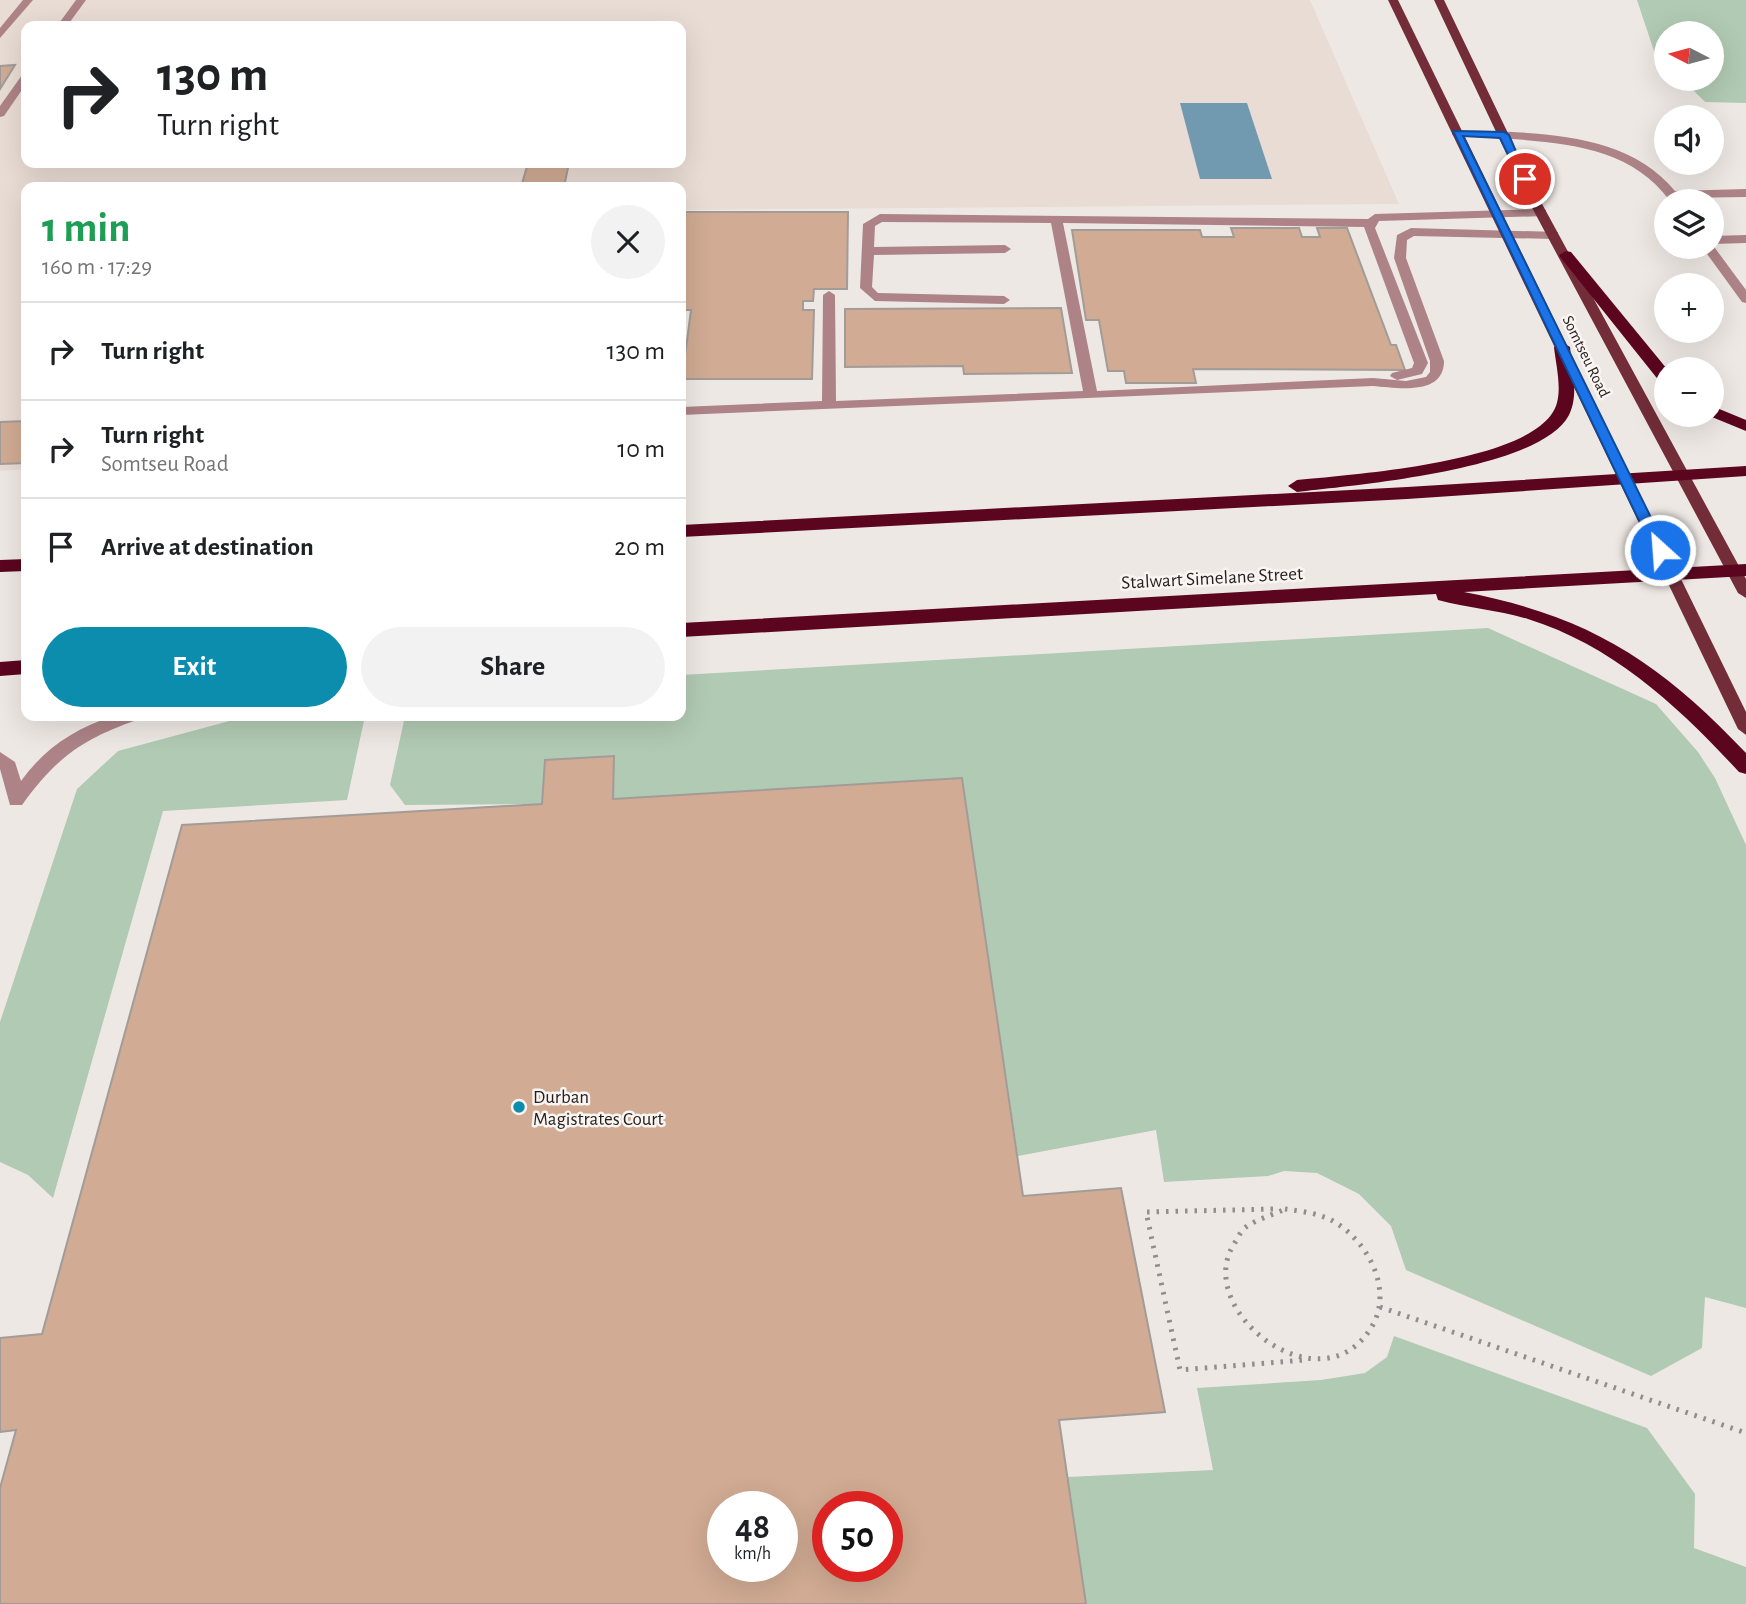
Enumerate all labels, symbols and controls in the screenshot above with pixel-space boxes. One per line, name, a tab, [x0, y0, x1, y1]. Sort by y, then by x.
north arrow	[1654, 21, 1724, 91]
map controls	[1654, 21, 1724, 427]
icon: right	[42, 49, 133, 140]
text: 130 m	[157, 51, 268, 100]
button: sound	[1654, 105, 1724, 175]
text: Turn right	[157, 109, 279, 141]
pin	[1495, 149, 1555, 209]
icon: arrive	[1506, 160, 1544, 198]
button: layers	[1654, 189, 1724, 259]
button: close	[591, 205, 665, 279]
text: 1 min	[42, 207, 131, 249]
text: 160 m · 17:29	[42, 256, 152, 279]
button: +	[1654, 273, 1724, 343]
street label: Somtseu Road	[1559, 313, 1613, 400]
icon: right	[42, 332, 80, 370]
text: Turn right	[101, 338, 204, 364]
text: 130 m	[607, 338, 665, 364]
button: −	[1654, 357, 1724, 427]
text: Turn right	[101, 422, 204, 448]
icon: right	[42, 430, 80, 468]
text: 10 m	[617, 436, 665, 462]
text: Somtseu Road	[101, 453, 229, 476]
position arrow	[1623, 513, 1697, 587]
icon: arrive	[42, 528, 80, 566]
text: Arrive at destination	[101, 534, 314, 560]
text: 20 m	[614, 534, 665, 560]
street label: Stalwart Simelane Street	[1121, 564, 1304, 593]
button: Exit	[42, 627, 347, 707]
button: Share	[361, 627, 665, 707]
place label: Durban Magistrates Court	[533, 1088, 664, 1129]
marker: Durban Magistrates Court	[511, 1099, 527, 1115]
speed limit sign: 50	[812, 1491, 903, 1582]
text: 48	[735, 1510, 770, 1545]
text: km/h	[734, 1545, 771, 1563]

